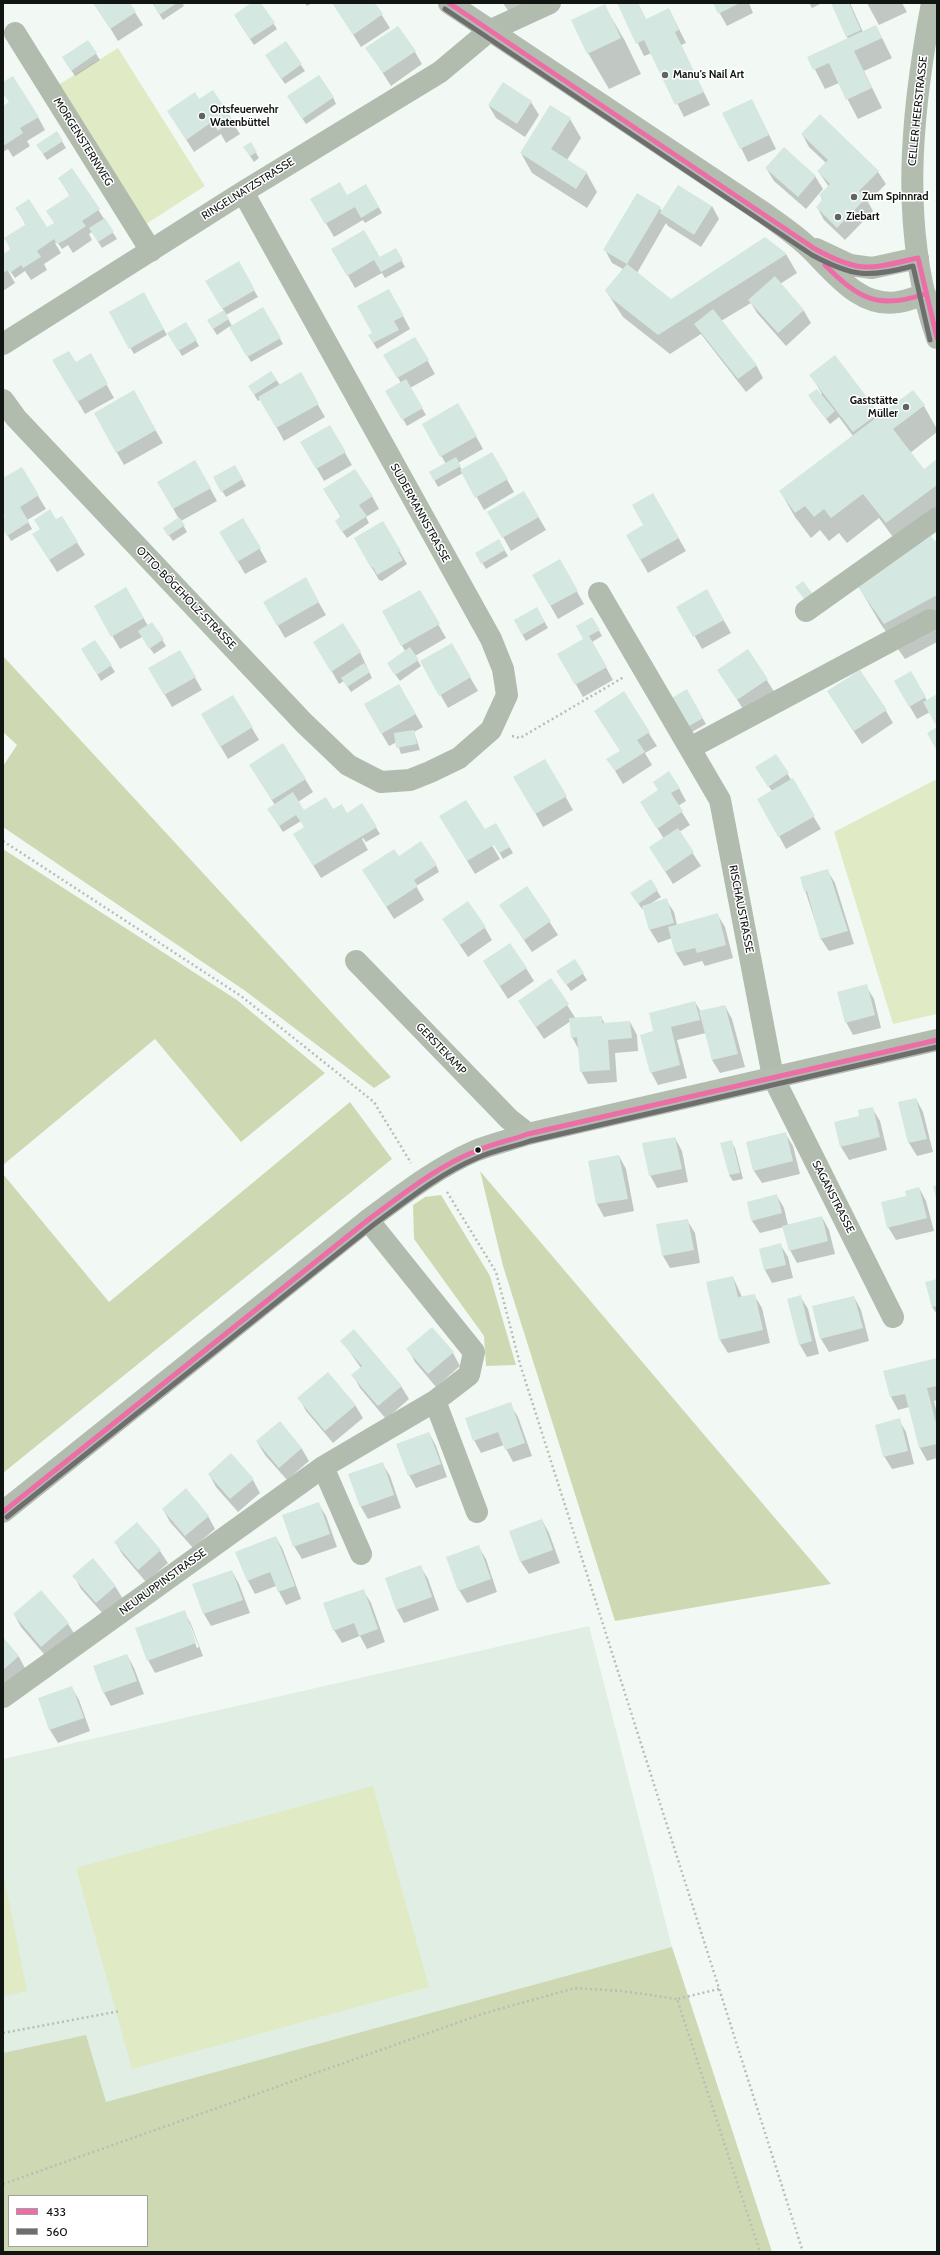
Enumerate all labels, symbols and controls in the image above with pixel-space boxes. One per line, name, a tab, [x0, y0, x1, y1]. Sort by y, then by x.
street label: CELLER HEERSTRASSE	[906, 55, 930, 167]
place label: Manu's Nail Art	[673, 68, 744, 82]
marker: Manu's Nail Art	[660, 70, 670, 80]
street label: MORGENSTERNWEG	[50, 95, 116, 189]
place label: Ortsfeuerwehr Watenbüttel	[210, 103, 278, 129]
marker: Ortsfeuerwehr Watenbüttel	[197, 111, 207, 121]
street label: RINGELNATZSTRASSE	[199, 155, 297, 223]
place label: Zum Spinnrad	[862, 190, 929, 204]
marker: Zum Spinnrad	[849, 192, 859, 202]
place label: Ziebart	[846, 210, 879, 224]
marker: Ziebart	[833, 212, 843, 222]
place label: Gaststätte Müller	[850, 394, 898, 420]
marker: Gaststätte Müller	[901, 402, 911, 412]
street label: SUDERMANNSTRASSE	[387, 461, 453, 565]
street label: OTTO-BÖGEHOLZ-STRASSE	[133, 544, 239, 652]
street label: RISCHAUSTRASSE	[726, 864, 756, 954]
street label: GERSTEKAMP	[413, 1020, 469, 1078]
unlabelled marker	[473, 1145, 483, 1155]
street label: SAGANSTRASSE	[809, 1159, 857, 1235]
street label: NEURUPPINSTRASSE	[117, 1546, 209, 1618]
legend	[8, 2195, 148, 2247]
text: 433	[46, 2204, 66, 2219]
text: 560	[46, 2224, 68, 2239]

